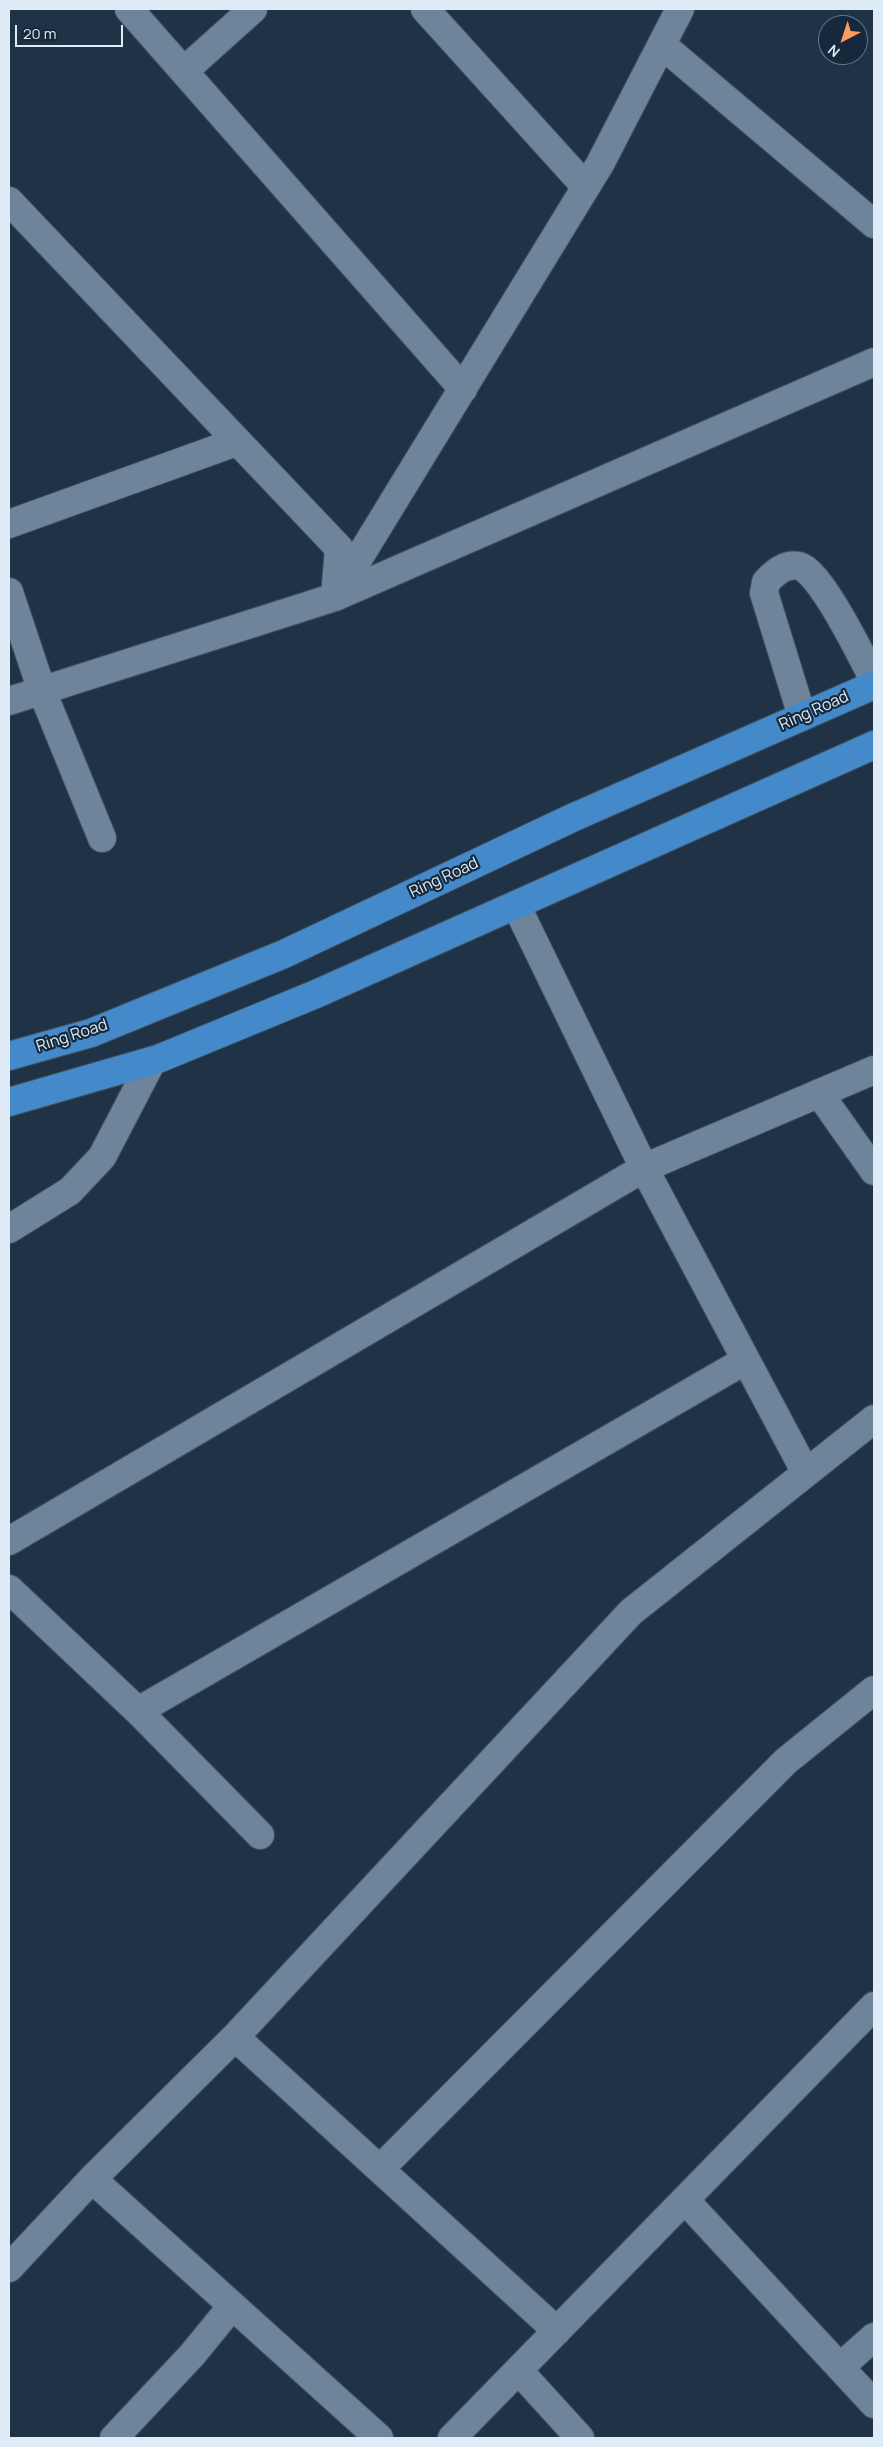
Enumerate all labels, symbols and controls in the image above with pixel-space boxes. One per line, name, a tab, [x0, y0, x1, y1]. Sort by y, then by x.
scale bar	[18, 15, 125, 47]
north arrow	[818, 15, 868, 65]
text: 20 m	[23, 23, 56, 44]
text: N	[824, 41, 844, 62]
street label: Ring Road	[776, 687, 852, 735]
street label: Ring Road	[406, 854, 482, 902]
street label: Ring Road	[34, 1015, 110, 1057]

